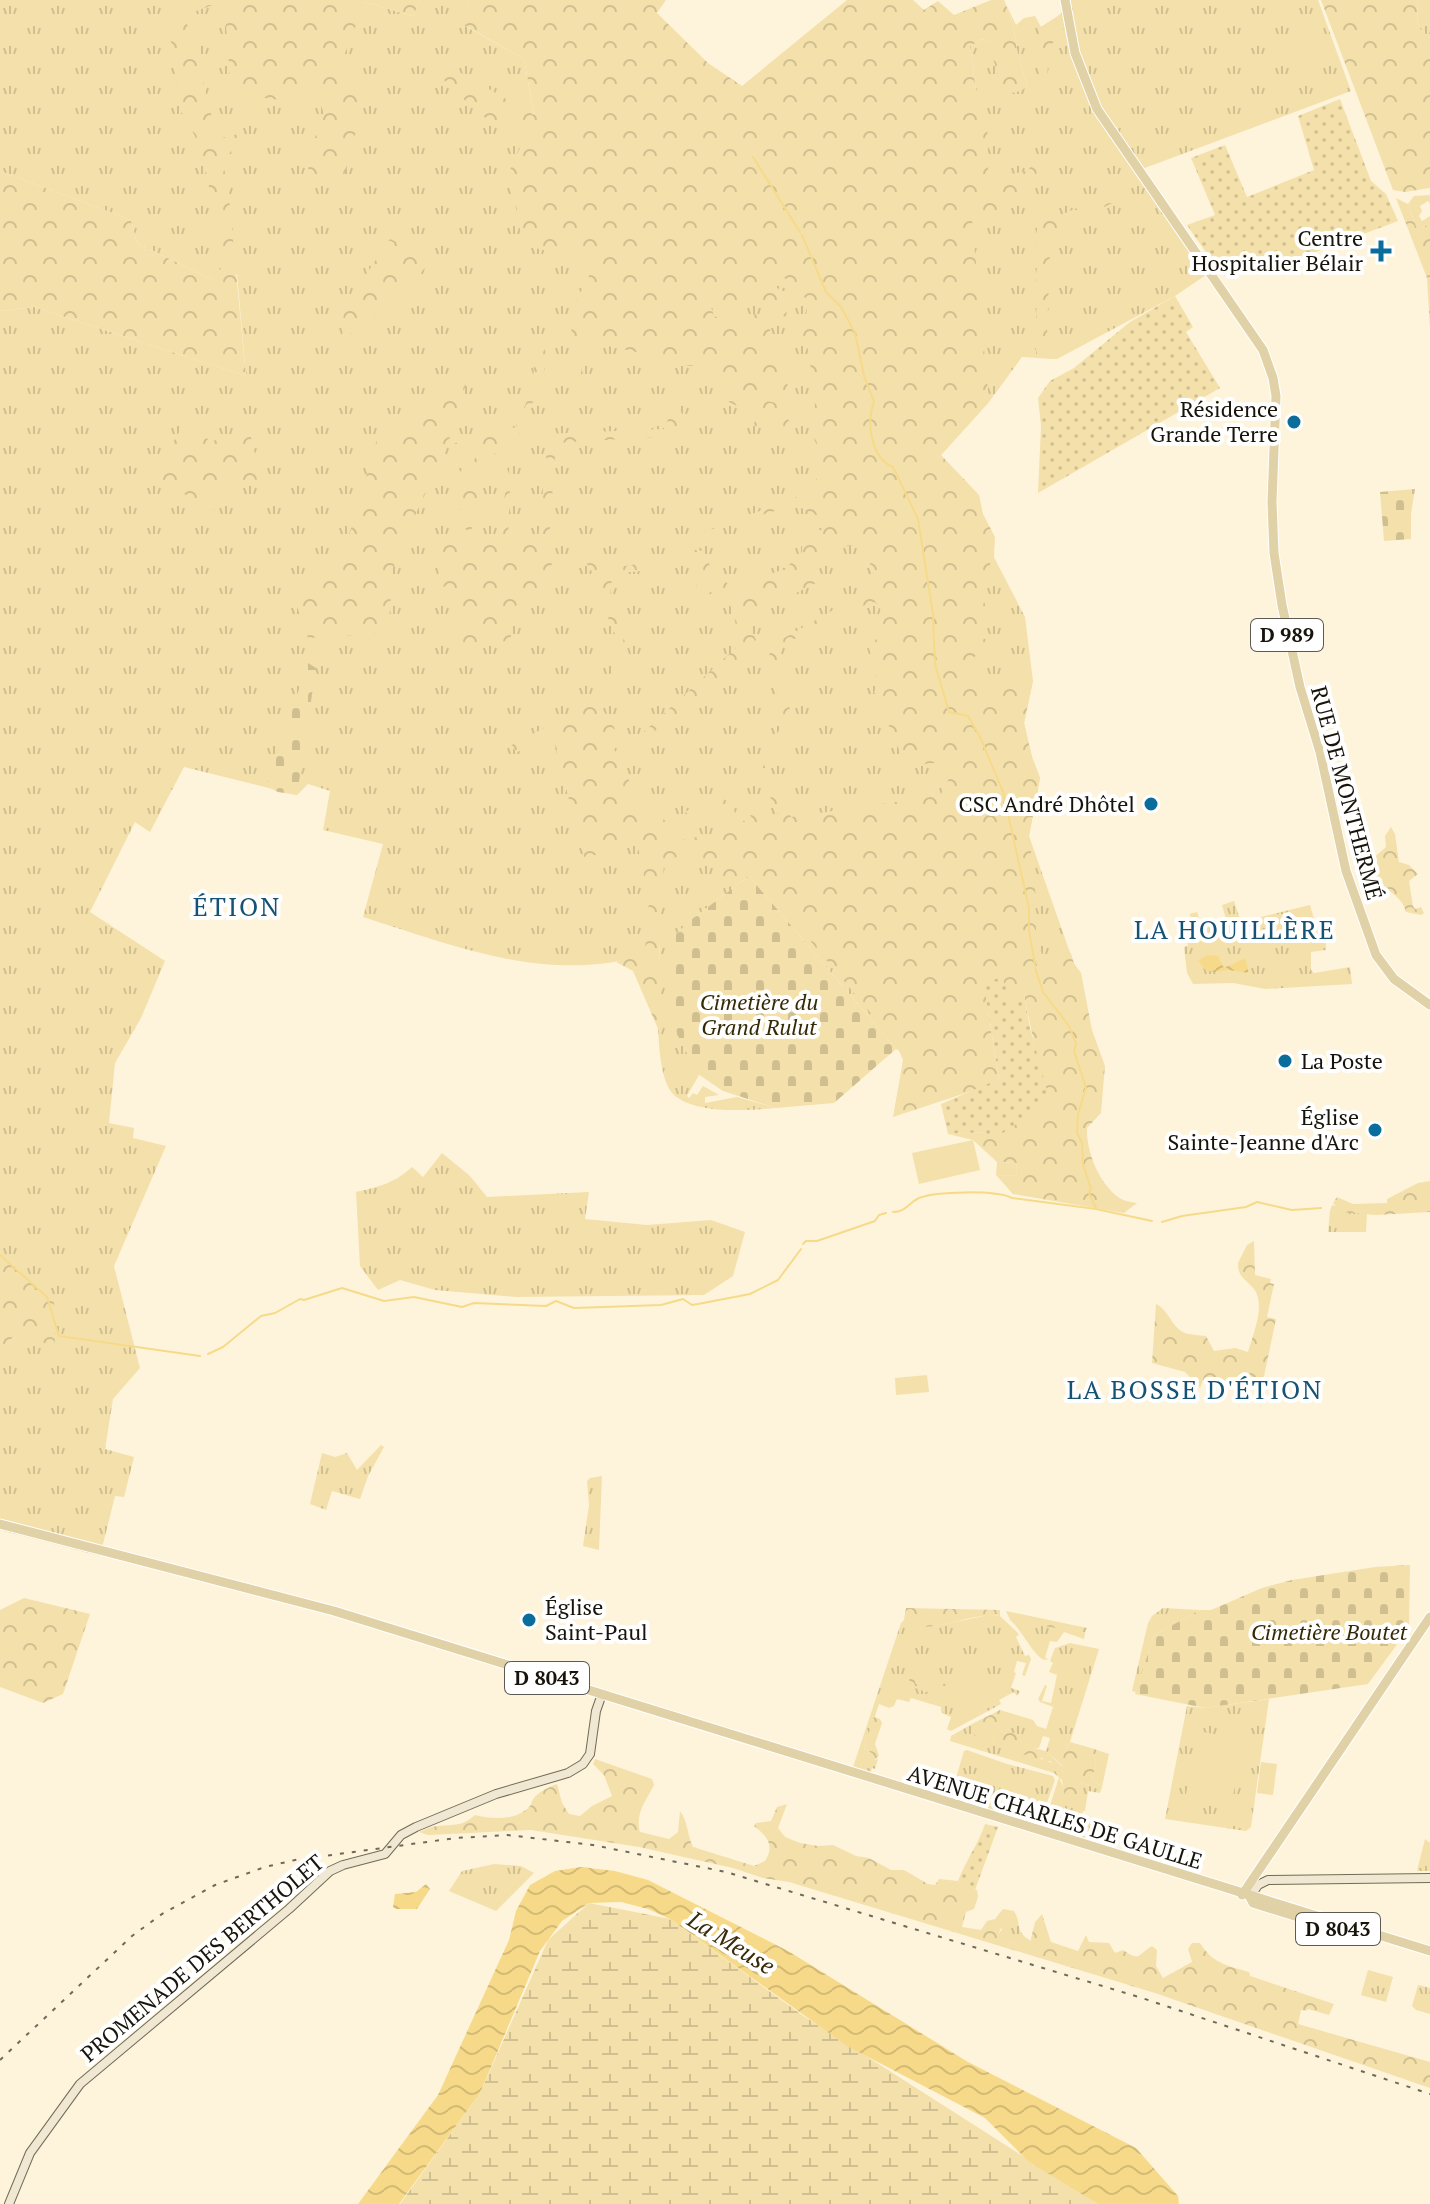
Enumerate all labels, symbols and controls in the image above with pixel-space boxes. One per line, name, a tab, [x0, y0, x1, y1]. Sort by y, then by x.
place label: Centre Hospitalier Bélair	[1191, 223, 1364, 277]
marker: Centre Hospitalier Bélair	[1370, 240, 1392, 262]
place label: Résidence Grande Terre	[1150, 394, 1278, 448]
marker: Résidence Grande Terre	[1285, 413, 1303, 431]
road number: D 989	[1251, 619, 1323, 651]
street label: RUE DE MONTHERMÉ	[1305, 683, 1390, 903]
place label: CSC André Dhôtel	[959, 789, 1135, 818]
marker: CSC André Dhôtel	[1142, 795, 1160, 813]
district label: ÉTION	[193, 889, 281, 923]
district label: LA HOUILLÈRE	[1134, 912, 1336, 946]
park label: Cimetière du Grand Rulut	[700, 987, 818, 1041]
place label: La Poste	[1301, 1046, 1383, 1075]
marker: La Poste	[1276, 1052, 1294, 1070]
place label: Église Sainte-Jeanne d'Arc	[1168, 1102, 1359, 1156]
marker: Église Sainte-Jeanne d'Arc	[1366, 1121, 1384, 1139]
district label: LA BOSSE D'ÉTION	[1067, 1372, 1323, 1406]
place label: Église Saint-Paul	[545, 1592, 648, 1646]
marker: Église Saint-Paul	[520, 1611, 538, 1629]
park label: Cimetière Boutet	[1251, 1617, 1408, 1646]
road number: D 8043	[505, 1662, 589, 1694]
street label: AVENUE CHARLES DE GAULLE	[904, 1758, 1206, 1875]
street label: PROMENADE DES BERTHOLET	[74, 1847, 330, 2068]
water label: La Meuse	[681, 1902, 781, 1981]
road number: D 8043	[1296, 1913, 1380, 1945]

